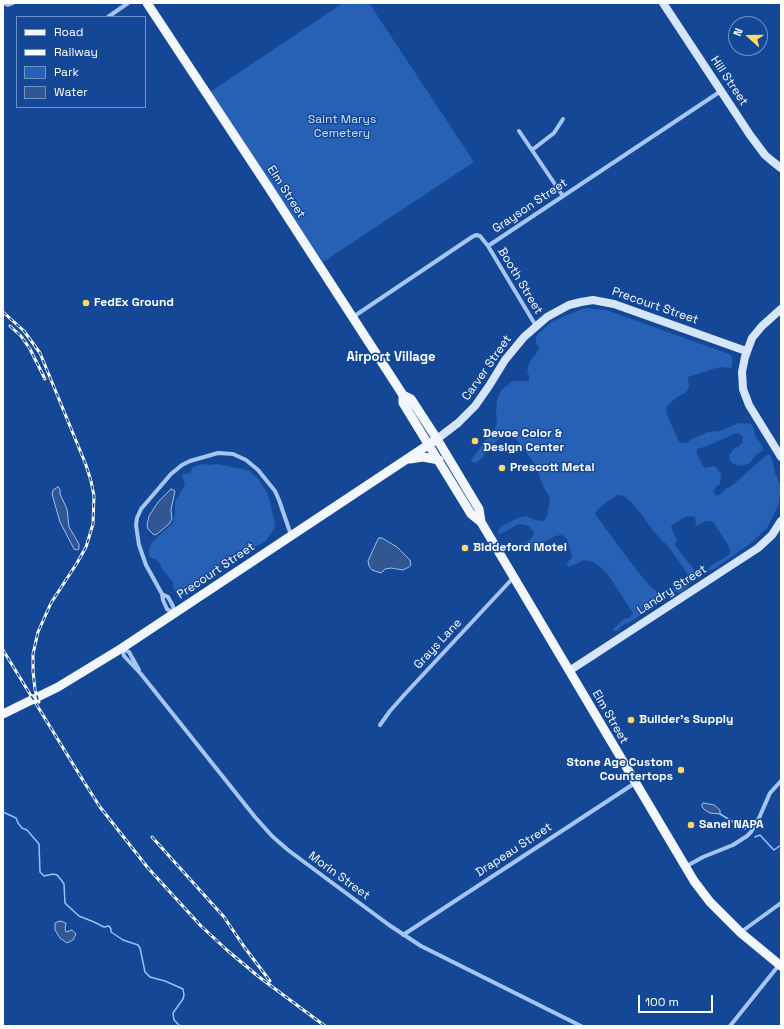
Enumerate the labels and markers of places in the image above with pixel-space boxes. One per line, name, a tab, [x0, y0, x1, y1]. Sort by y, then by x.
place label: FedEx Ground	[94, 296, 174, 310]
marker: FedEx Ground	[81, 298, 91, 308]
place label: Devoe Color & Design Center	[483, 427, 564, 455]
marker: Devoe Color & Design Center	[470, 436, 480, 446]
place label: Prescott Metal	[510, 461, 595, 475]
marker: Prescott Metal	[497, 463, 507, 473]
place label: Biddeford Motel	[473, 541, 567, 555]
marker: Biddeford Motel	[460, 543, 470, 553]
place label: Builder's Supply	[639, 713, 733, 727]
marker: Builder's Supply	[626, 715, 636, 725]
place label: Stone Age Custom Countertops	[566, 756, 673, 784]
marker: Stone Age Custom Countertops	[676, 765, 686, 775]
place label: Sanel NAPA	[699, 818, 764, 832]
marker: Sanel NAPA	[686, 820, 696, 830]

